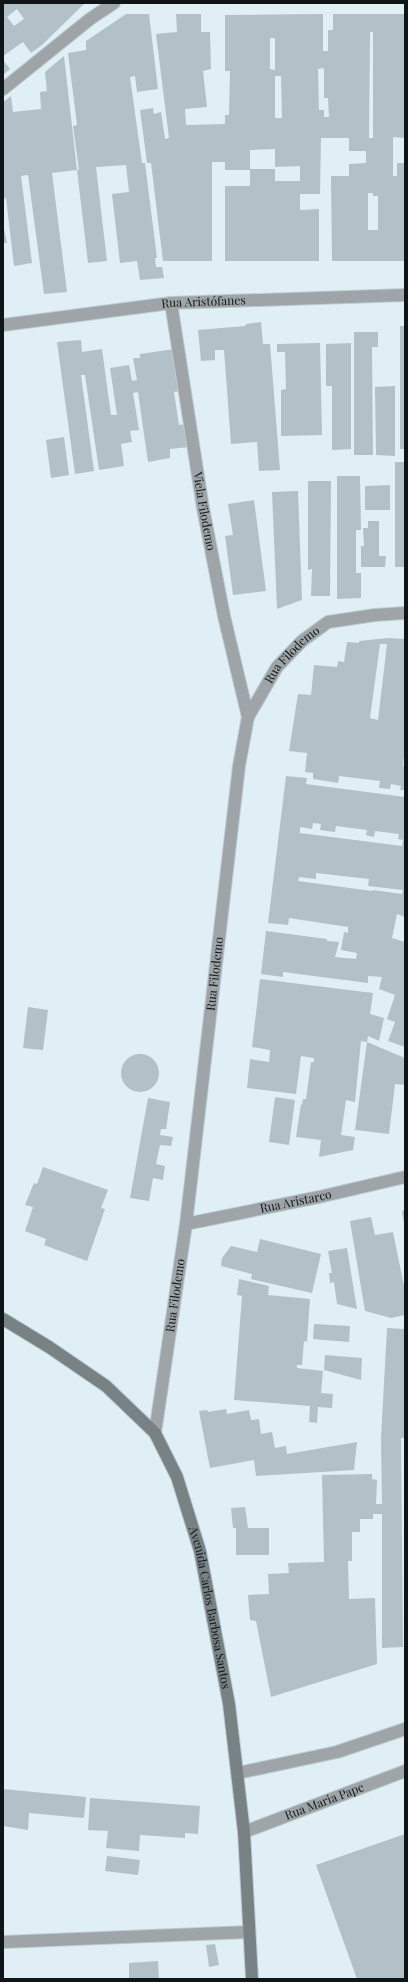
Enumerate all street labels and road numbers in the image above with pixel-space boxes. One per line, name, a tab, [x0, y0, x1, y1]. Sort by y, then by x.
street label: Rua Aristófanes	[160, 291, 246, 311]
street label: Viela Filodemo	[190, 470, 220, 552]
street label: Rua Filodemo	[260, 622, 323, 686]
street label: Rua Filodemo	[202, 936, 226, 1012]
street label: Rua Aristarco	[258, 1185, 333, 1216]
street label: Rua Filodemo	[161, 1257, 188, 1333]
street label: Avenida Carlos Barbosa Santos	[186, 1523, 235, 1690]
street label: Rua Maria Pape	[282, 1778, 366, 1823]

